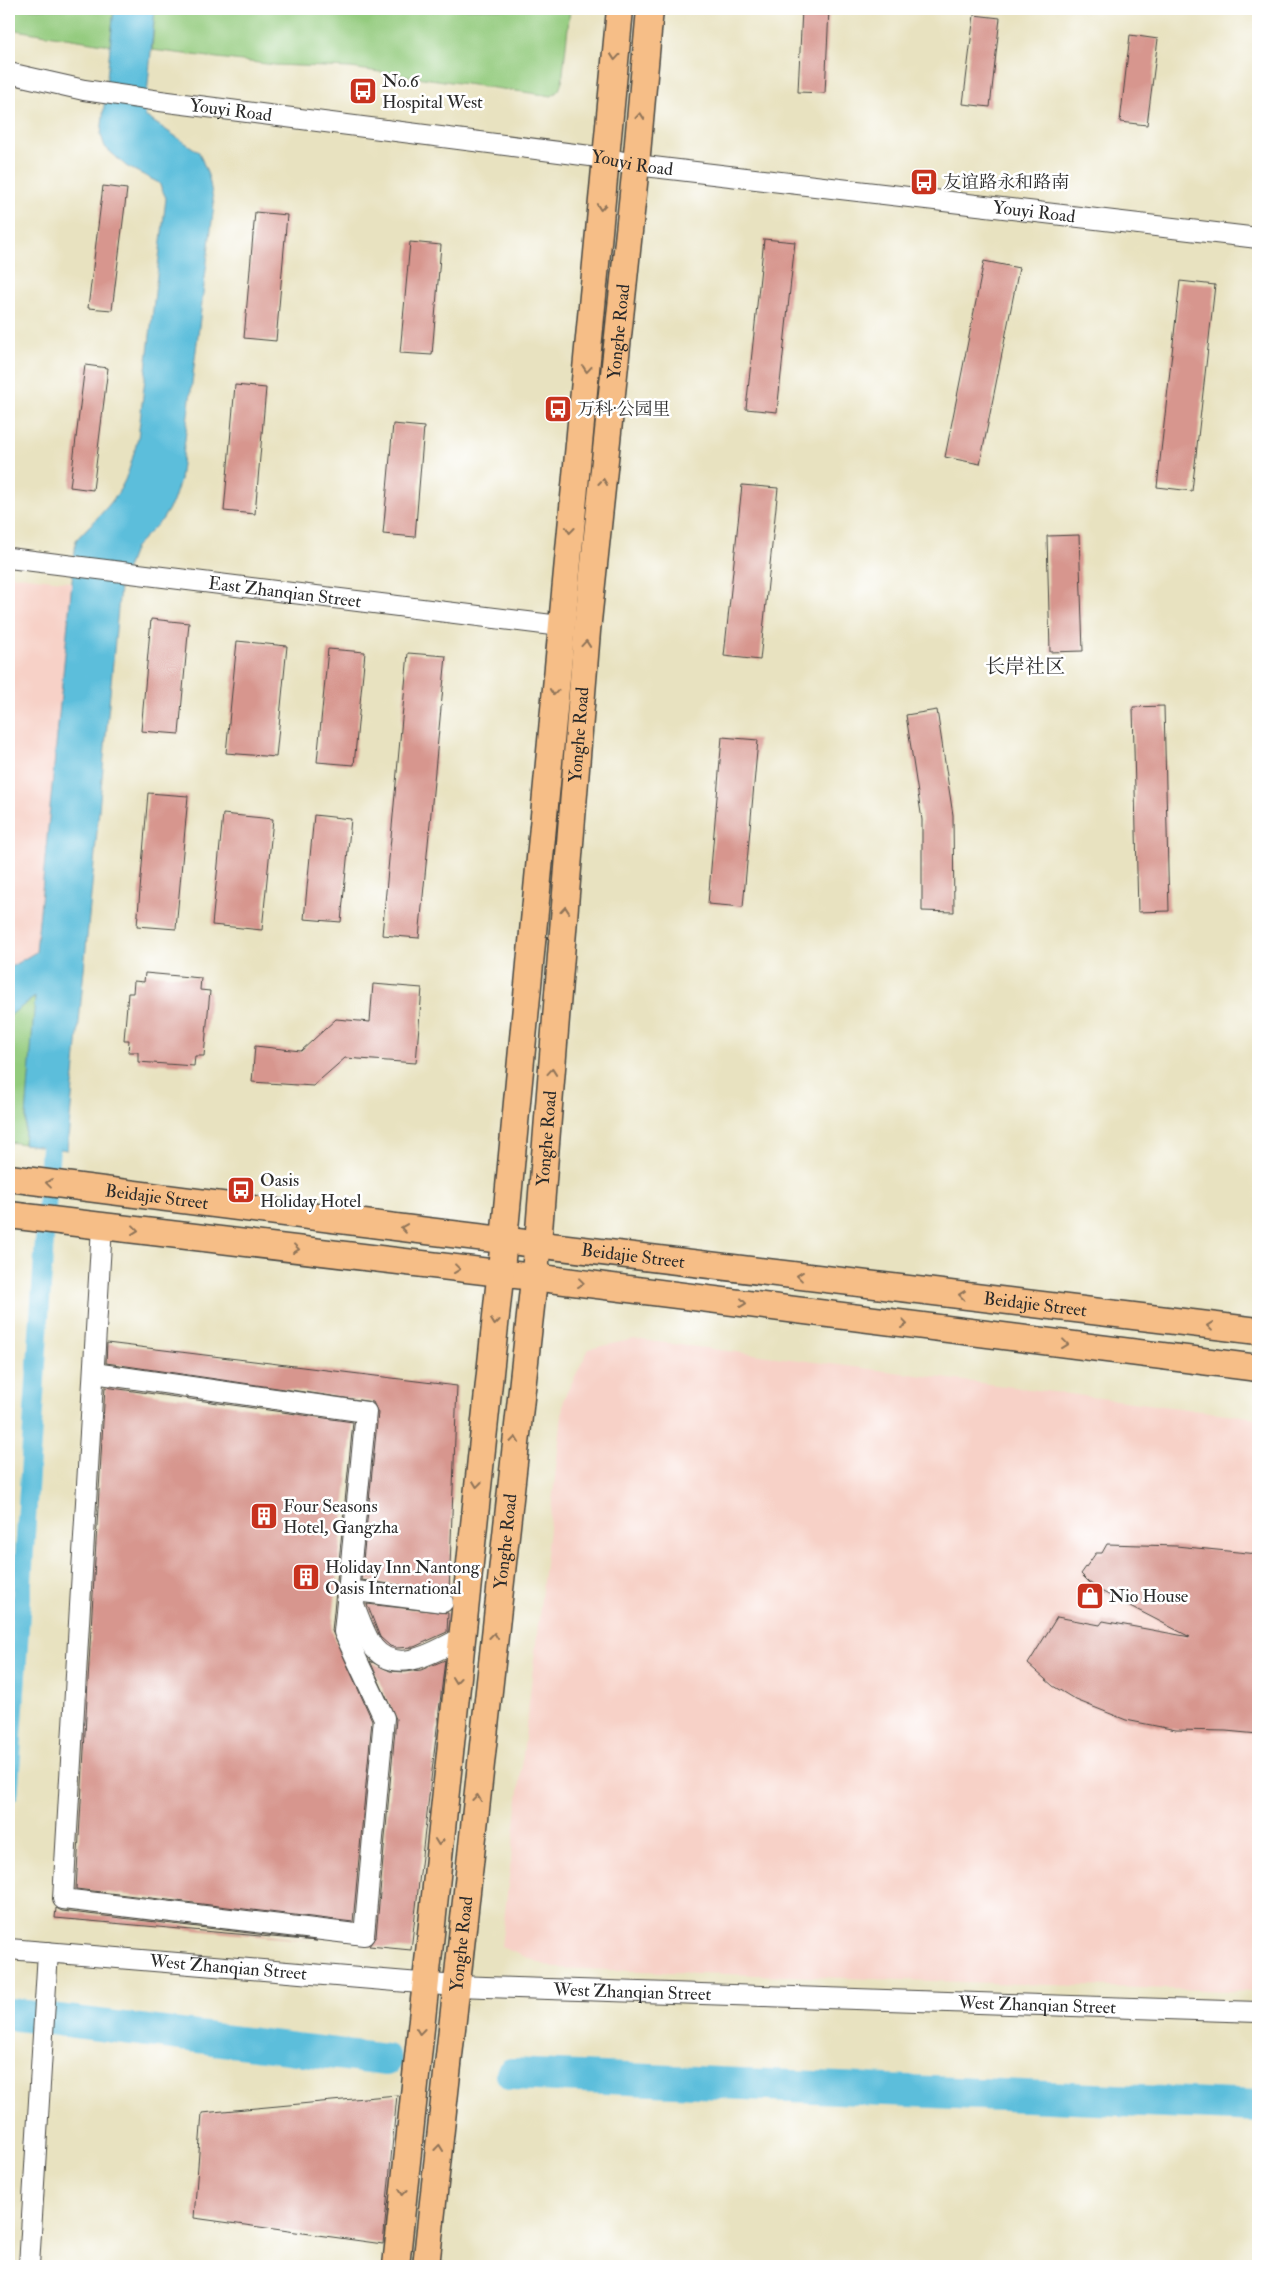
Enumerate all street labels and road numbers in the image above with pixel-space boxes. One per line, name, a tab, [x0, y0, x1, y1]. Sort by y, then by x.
street label: Youyi Road	[188, 93, 273, 127]
street label: Youyi Road	[590, 145, 674, 181]
street label: Youyi Road	[992, 195, 1077, 228]
street label: Yonghe Road	[602, 283, 635, 381]
street label: East Zhanqian Street	[207, 571, 363, 613]
street label: Yonghe Road	[563, 686, 594, 783]
street label: Yonghe Road	[531, 1090, 562, 1187]
street label: Beidajie Street	[104, 1179, 210, 1215]
street label: Beidajie Street	[580, 1238, 686, 1273]
street label: Beidajie Street	[982, 1287, 1088, 1322]
street label: Yonghe Road	[489, 1492, 522, 1590]
street label: Yonghe Road	[445, 1895, 478, 1993]
street label: West Zhanqian Street	[148, 1949, 308, 1985]
street label: West Zhanqian Street	[552, 1978, 712, 2006]
street label: West Zhanqian Street	[957, 1991, 1117, 2019]

